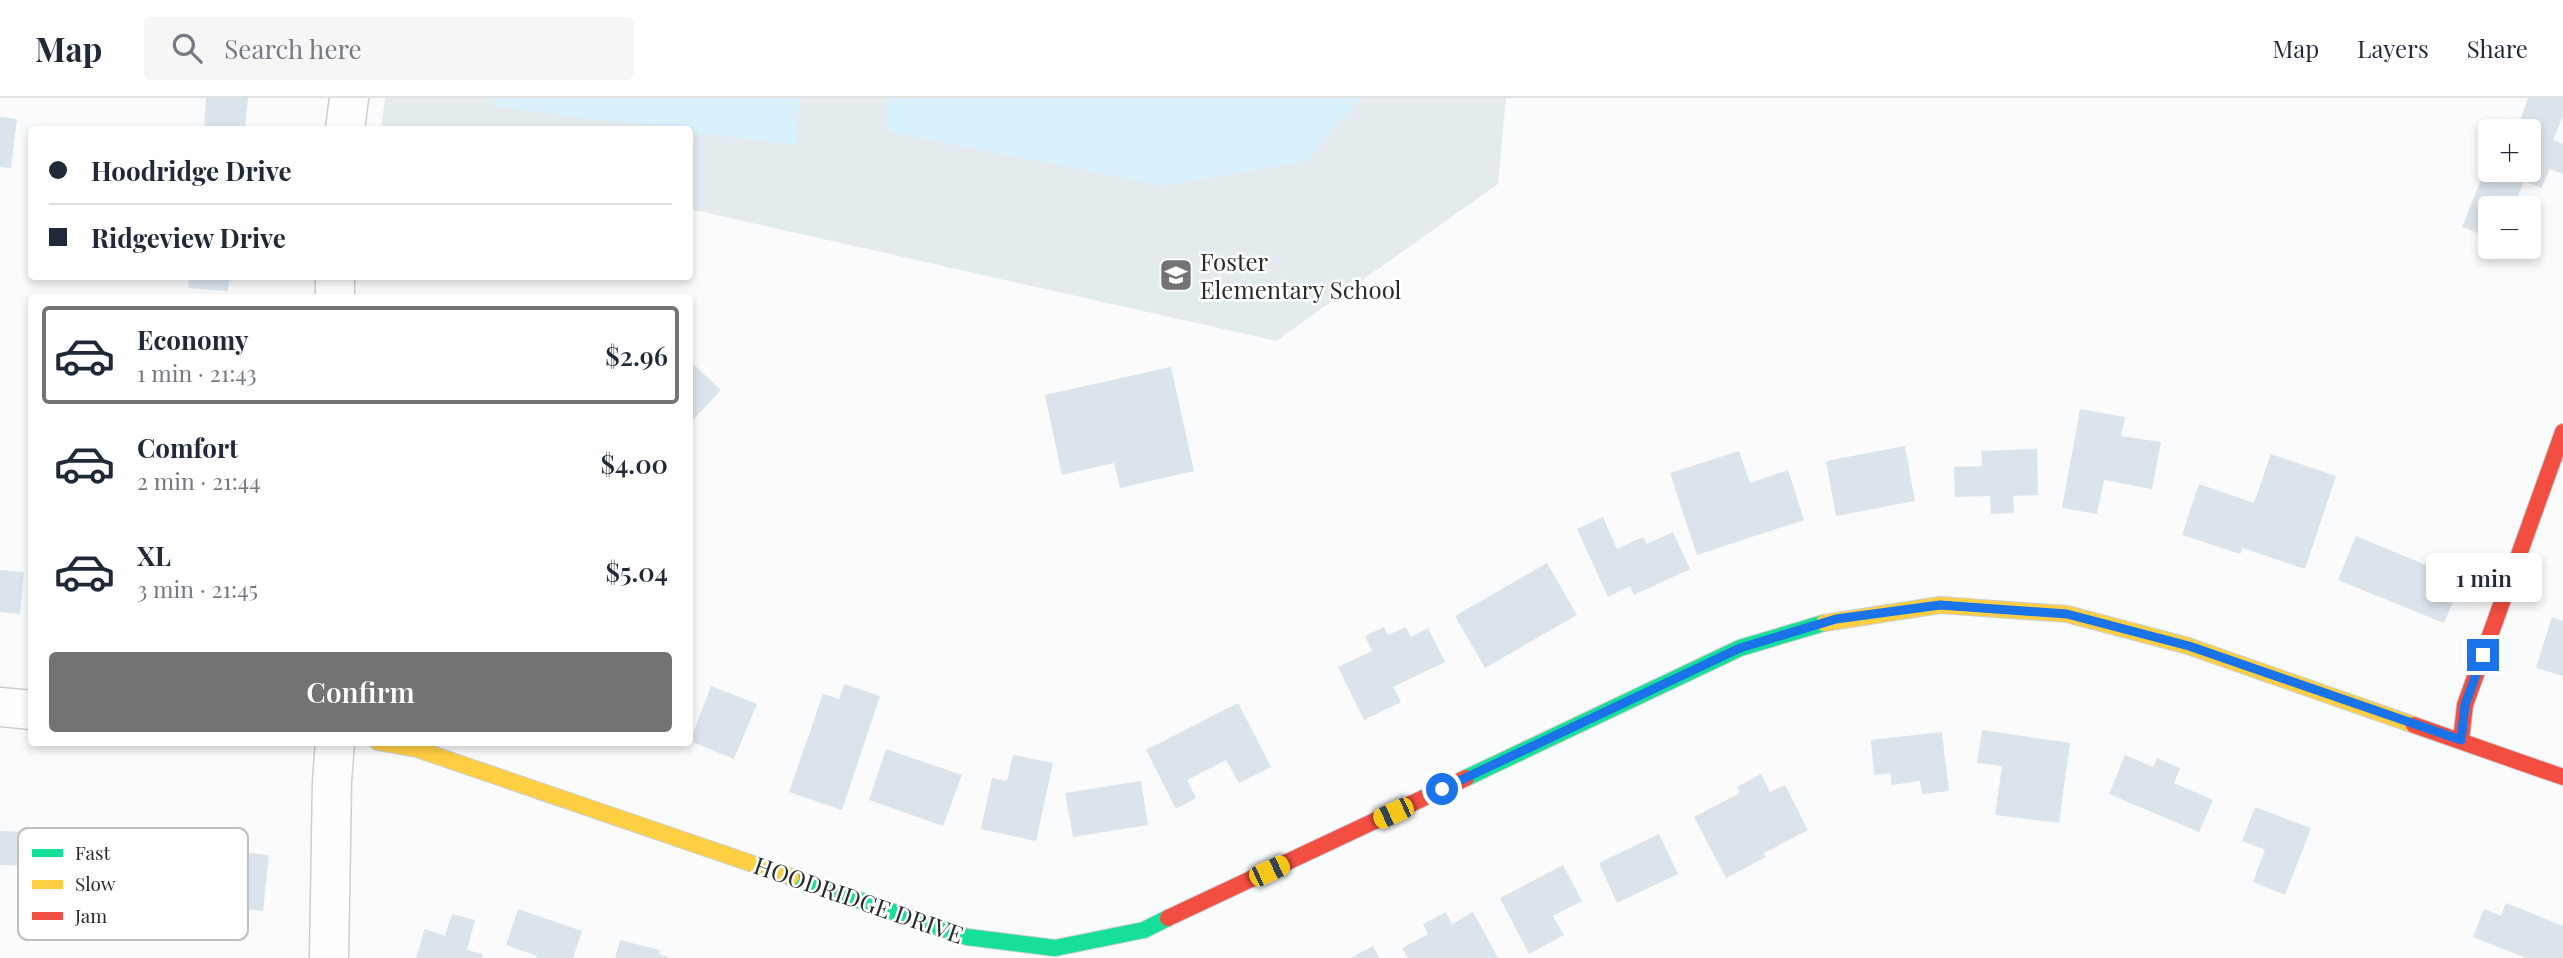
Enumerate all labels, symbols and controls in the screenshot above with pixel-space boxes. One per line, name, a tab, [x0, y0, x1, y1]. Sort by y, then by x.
search box	[144, 17, 634, 80]
text: Map	[35, 26, 102, 70]
icon: search	[168, 29, 206, 67]
text: Search here	[224, 31, 362, 66]
text: Map	[2273, 32, 2319, 64]
text: Layers	[2357, 32, 2429, 64]
text: Share	[2467, 32, 2528, 64]
map controls	[2478, 119, 2541, 259]
button: +	[2478, 119, 2541, 182]
text: Hoodridge Drive	[91, 153, 292, 188]
button: −	[2478, 196, 2541, 259]
text: Ridgeview Drive	[91, 220, 286, 255]
place label: Foster Elementary School	[1200, 245, 1402, 305]
school or university icon: Foster Elementary School	[1157, 256, 1195, 294]
text: Economy	[137, 322, 248, 357]
icon: car	[53, 324, 116, 387]
text: $2.96	[605, 338, 668, 373]
text: 1 min · 21:43	[137, 357, 257, 388]
text: Comfort	[137, 430, 238, 465]
icon: car	[53, 432, 116, 495]
text: $4.00	[600, 446, 668, 481]
text: 2 min · 21:44	[137, 465, 261, 496]
text: XL	[137, 538, 171, 573]
icon: car	[53, 540, 116, 603]
text: $5.04	[605, 554, 668, 589]
callout: 1 min	[2425, 554, 2541, 602]
text: 1 min	[2456, 562, 2512, 593]
text: 3 min · 21:45	[137, 573, 258, 604]
route end	[2467, 639, 2499, 671]
button: Confirm	[49, 652, 672, 732]
route start	[1426, 773, 1458, 805]
car	[1370, 795, 1417, 831]
legend	[18, 828, 248, 940]
text: Fast	[75, 839, 111, 865]
street label: HOODRIDGE DRIVE	[750, 848, 968, 950]
car	[1246, 853, 1293, 889]
text: Slow	[75, 870, 116, 896]
text: Jam	[74, 902, 107, 928]

